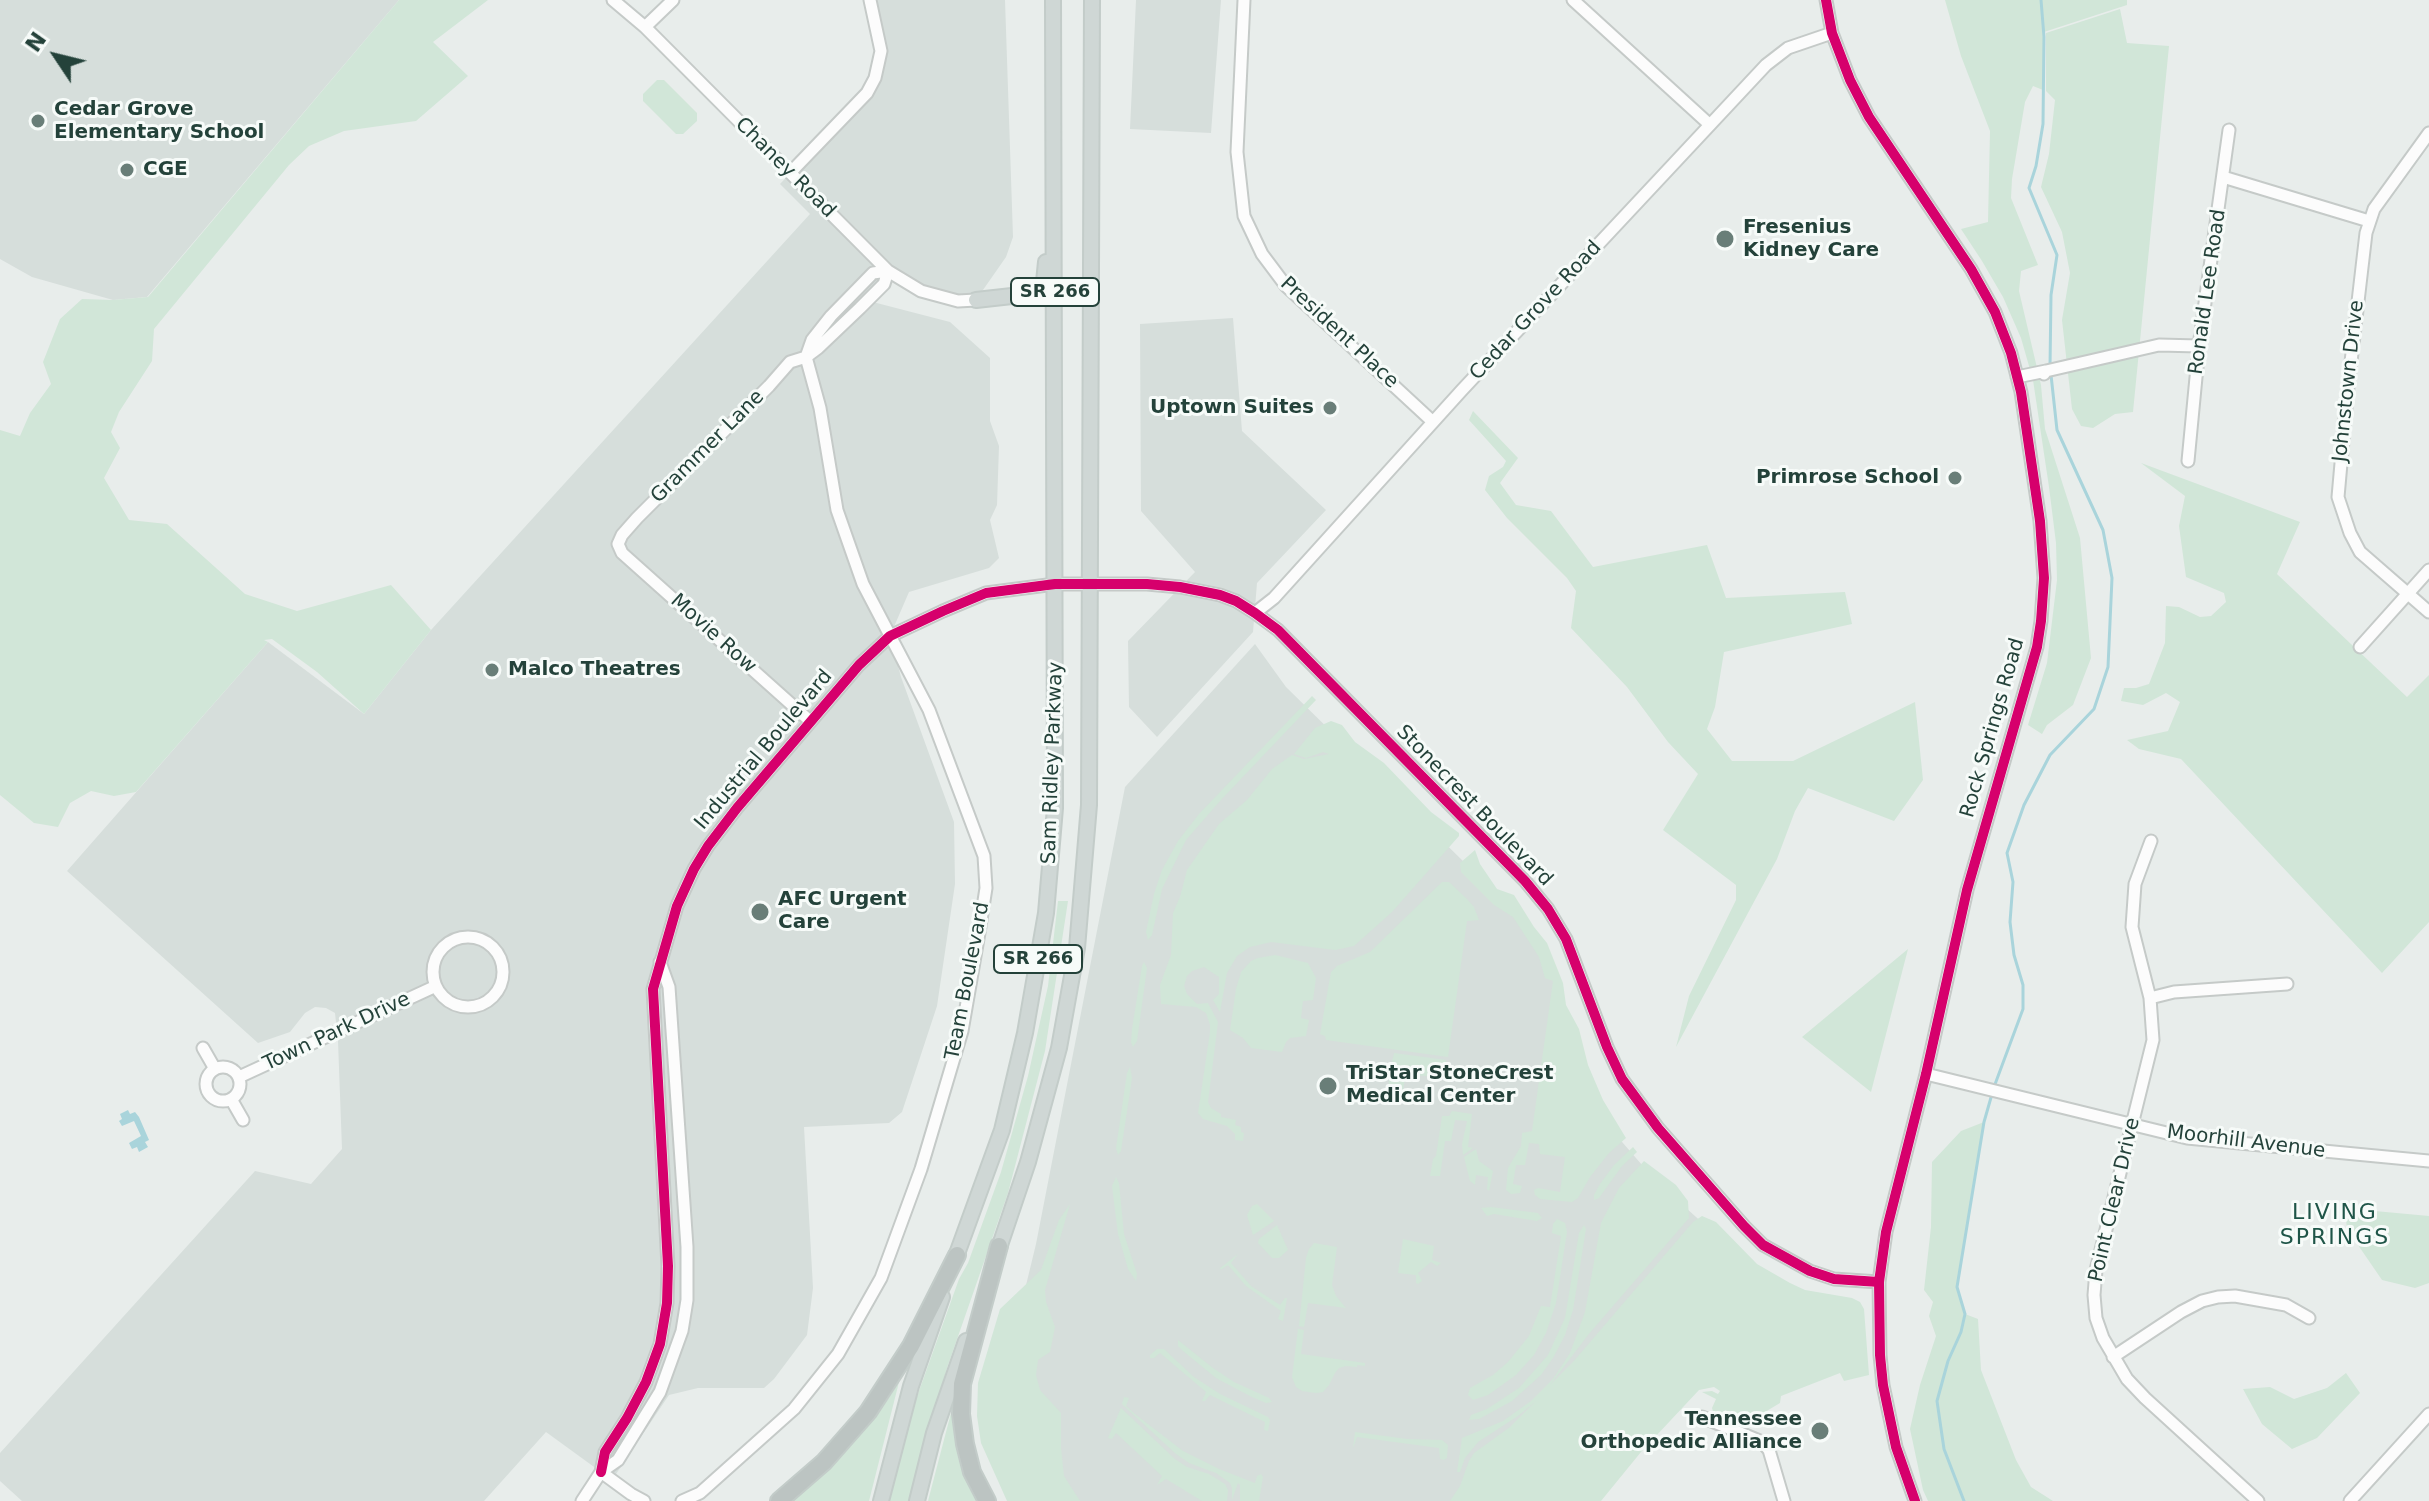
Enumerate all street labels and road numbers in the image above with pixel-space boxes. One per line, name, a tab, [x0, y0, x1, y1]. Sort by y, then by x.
street label: Chaney Road	[730, 113, 840, 223]
street label: Ronald Lee Road	[2185, 208, 2231, 376]
street label: Cedar Grove Road	[1465, 236, 1607, 386]
street label: President Place	[1275, 272, 1403, 394]
road number: SR 266	[1011, 278, 1099, 306]
street label: Johnstown Drive	[2329, 299, 2369, 463]
street label: Grammer Lane	[646, 385, 770, 509]
street label: Movie Row	[665, 589, 761, 679]
street label: Rock Springs Road	[1956, 635, 2030, 821]
street label: Sam Ridley Parkway	[1037, 661, 1069, 865]
street label: Industrial Boulevard	[690, 665, 838, 835]
street label: Stonecrest Boulevard	[1391, 720, 1557, 892]
street label: Team Boulevard	[941, 900, 995, 1062]
road number: SR 266	[994, 945, 1082, 973]
street label: Town Park Drive	[260, 987, 414, 1077]
street label: Point Clear Drive	[2084, 1115, 2146, 1285]
street label: Moorhill Avenue	[2165, 1120, 2327, 1164]

